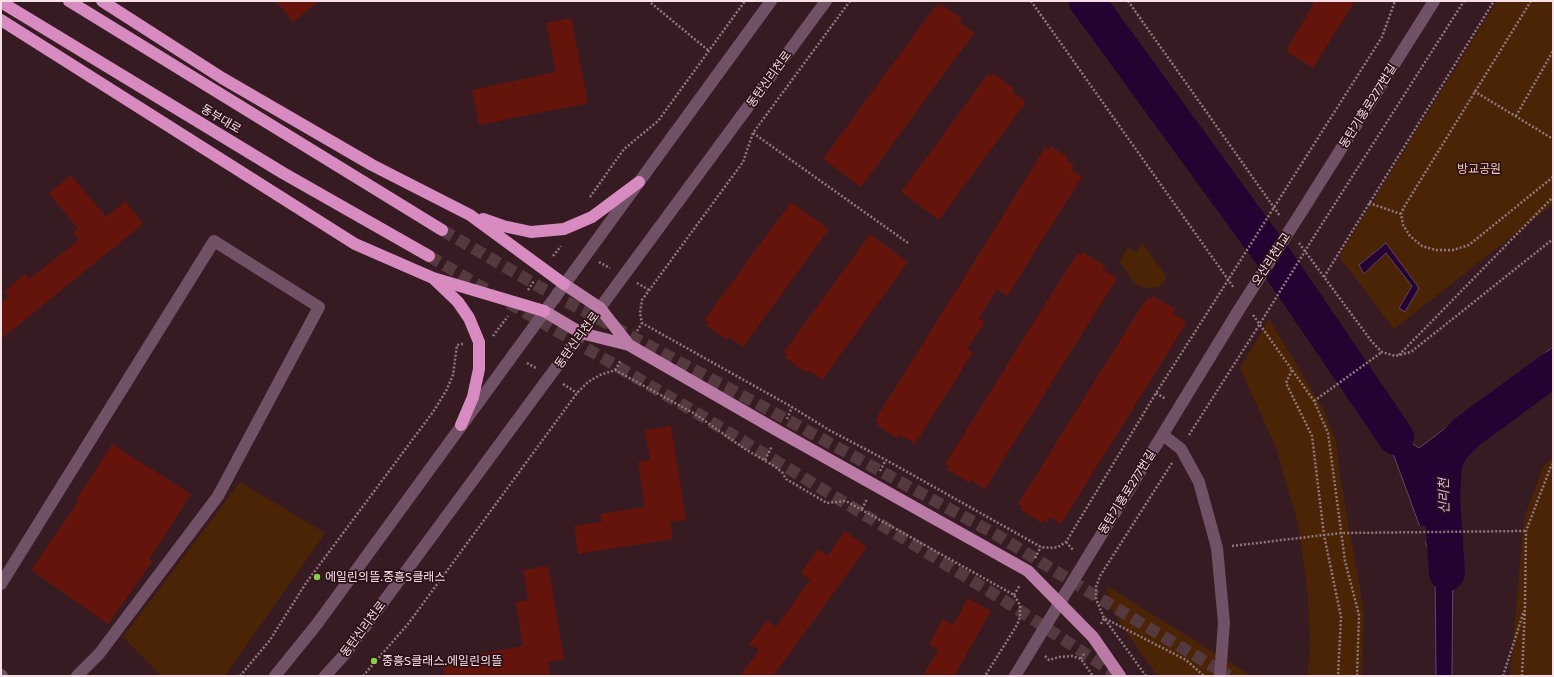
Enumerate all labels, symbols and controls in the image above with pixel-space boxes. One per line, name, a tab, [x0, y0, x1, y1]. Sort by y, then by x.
street label: 동탄신리천로	[744, 48, 794, 110]
street label: 동탄기흥로277번길	[1336, 61, 1400, 151]
street label: 동부대로	[198, 101, 244, 137]
park label: 방교공원	[1457, 162, 1501, 176]
street label: 오산리천1교	[1249, 230, 1293, 288]
street label: 동탄신리천로	[552, 309, 602, 371]
street label: 동탄기흥로277번길	[1095, 447, 1159, 537]
water label: 신리천	[1436, 478, 1452, 514]
place label: 에일린의뜰.중흥S클래스	[325, 570, 445, 584]
marker: 에일린의뜰.중흥S클래스	[312, 572, 322, 582]
street label: 동탄신리천로	[337, 598, 389, 660]
place label: 중흥S클래스.에일린의뜰	[382, 654, 502, 668]
marker: 중흥S클래스.에일린의뜰	[369, 656, 379, 666]

